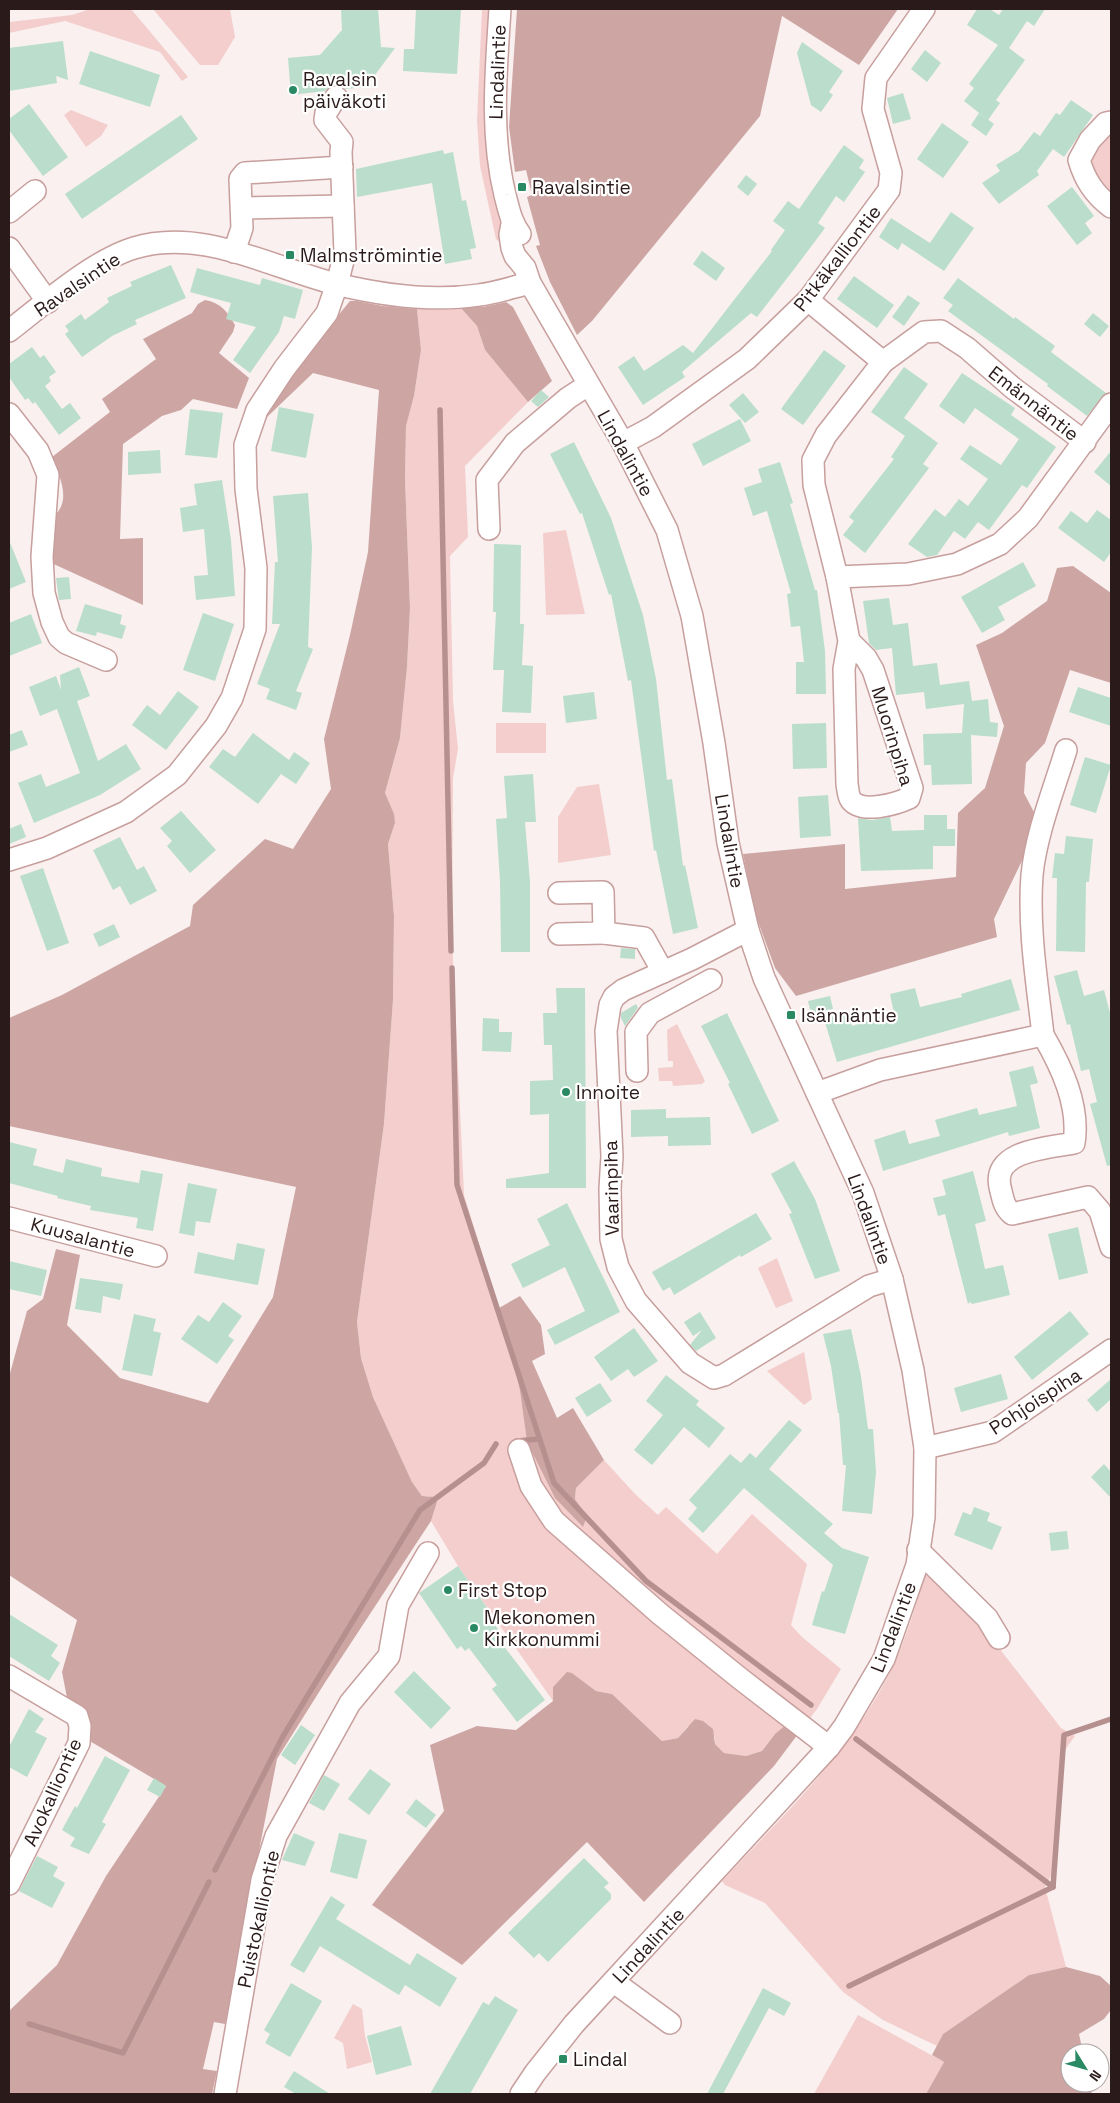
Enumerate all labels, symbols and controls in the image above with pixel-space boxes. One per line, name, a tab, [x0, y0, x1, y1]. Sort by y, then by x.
street label: Lindalintie	[483, 24, 512, 120]
place label: Ravalsin päiväkoti	[303, 67, 386, 114]
marker: Ravalsin päiväkoti	[287, 84, 299, 96]
place label: Ravalsintie	[532, 175, 631, 200]
marker: Ravalsintie	[516, 181, 528, 193]
street label: Pitkäkalliontie	[788, 200, 887, 317]
place label: Malmströmintie	[300, 243, 442, 268]
street label: Ravalsintie	[29, 246, 125, 322]
marker: Malmströmintie	[284, 249, 296, 261]
street label: Emännäntie	[983, 360, 1084, 447]
street label: Lindalintie	[592, 406, 660, 501]
street label: Muorinpiha	[866, 683, 920, 789]
street label: Lindalintie	[709, 792, 750, 890]
place label: Isännäntie	[801, 1003, 897, 1028]
marker: Isännäntie	[785, 1009, 797, 1021]
place label: Innoite	[576, 1080, 640, 1105]
marker: Innoite	[560, 1086, 572, 1098]
street label: Vaarinpiha	[598, 1140, 625, 1236]
street label: Lindalintie	[842, 1170, 898, 1268]
street label: Kuusalantie	[28, 1212, 138, 1263]
street label: Pohjoispiha	[984, 1362, 1086, 1441]
place label: First Stop	[458, 1578, 547, 1603]
street label: Lindalintie	[865, 1578, 922, 1676]
marker: First Stop	[442, 1584, 454, 1596]
place label: Mekonomen Kirkkonummi	[484, 1605, 600, 1652]
marker: Mekonomen Kirkkonummi	[468, 1622, 480, 1634]
street label: Avokalliontie	[17, 1734, 87, 1850]
street label: Puistokalliontie	[232, 1848, 285, 1990]
street label: Lindalintie	[607, 1902, 690, 1989]
north arrow	[1060, 2043, 1110, 2093]
place label: Lindal	[573, 2047, 628, 2072]
marker: Lindal	[557, 2053, 569, 2065]
text: N	[1085, 2067, 1105, 2085]

